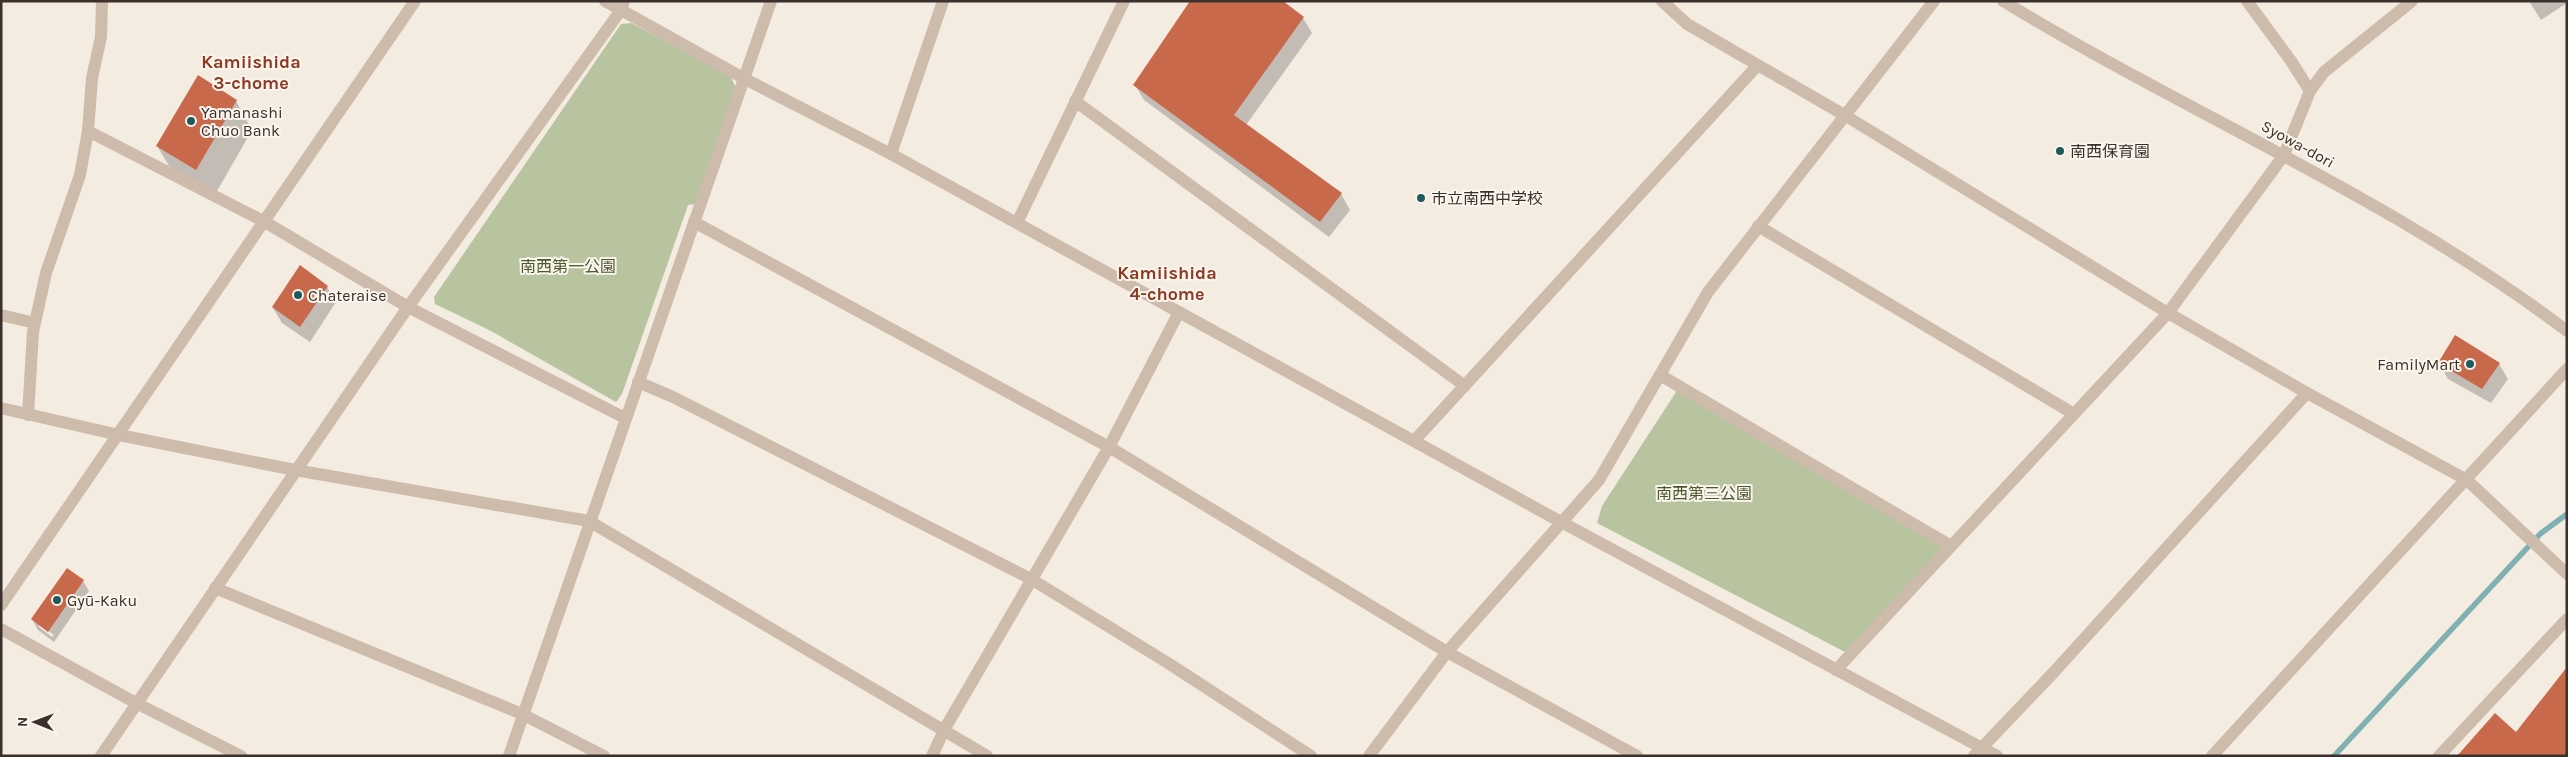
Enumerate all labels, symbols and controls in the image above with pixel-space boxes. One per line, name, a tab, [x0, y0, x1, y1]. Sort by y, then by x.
district label: Kamiishida 3-chome	[201, 51, 301, 94]
place label: Yamanashi Chuo Bank	[201, 103, 283, 140]
marker: Yamanashi Chuo Bank	[185, 115, 197, 127]
street label: Syowa-dori	[2258, 116, 2338, 172]
place label: 南西保育園	[2070, 142, 2150, 161]
marker: 南西保育園	[2054, 145, 2066, 157]
place label: 市立南西中学校	[1431, 189, 1543, 208]
marker: 市立南西中学校	[1415, 192, 1427, 204]
park label: 南西第一公園	[520, 257, 616, 276]
district label: Kamiishida 4-chome	[1117, 262, 1217, 305]
place label: Chateraise	[308, 286, 387, 305]
marker: Chateraise	[292, 289, 304, 301]
place label: FamilyMart	[2377, 355, 2460, 374]
marker: FamilyMart	[2464, 358, 2476, 370]
park label: 南西第三公園	[1656, 484, 1752, 503]
place label: Gyū-Kaku	[67, 591, 137, 610]
marker: Gyū-Kaku	[51, 594, 63, 606]
north arrow	[10, 697, 60, 747]
text: N	[14, 717, 31, 727]

